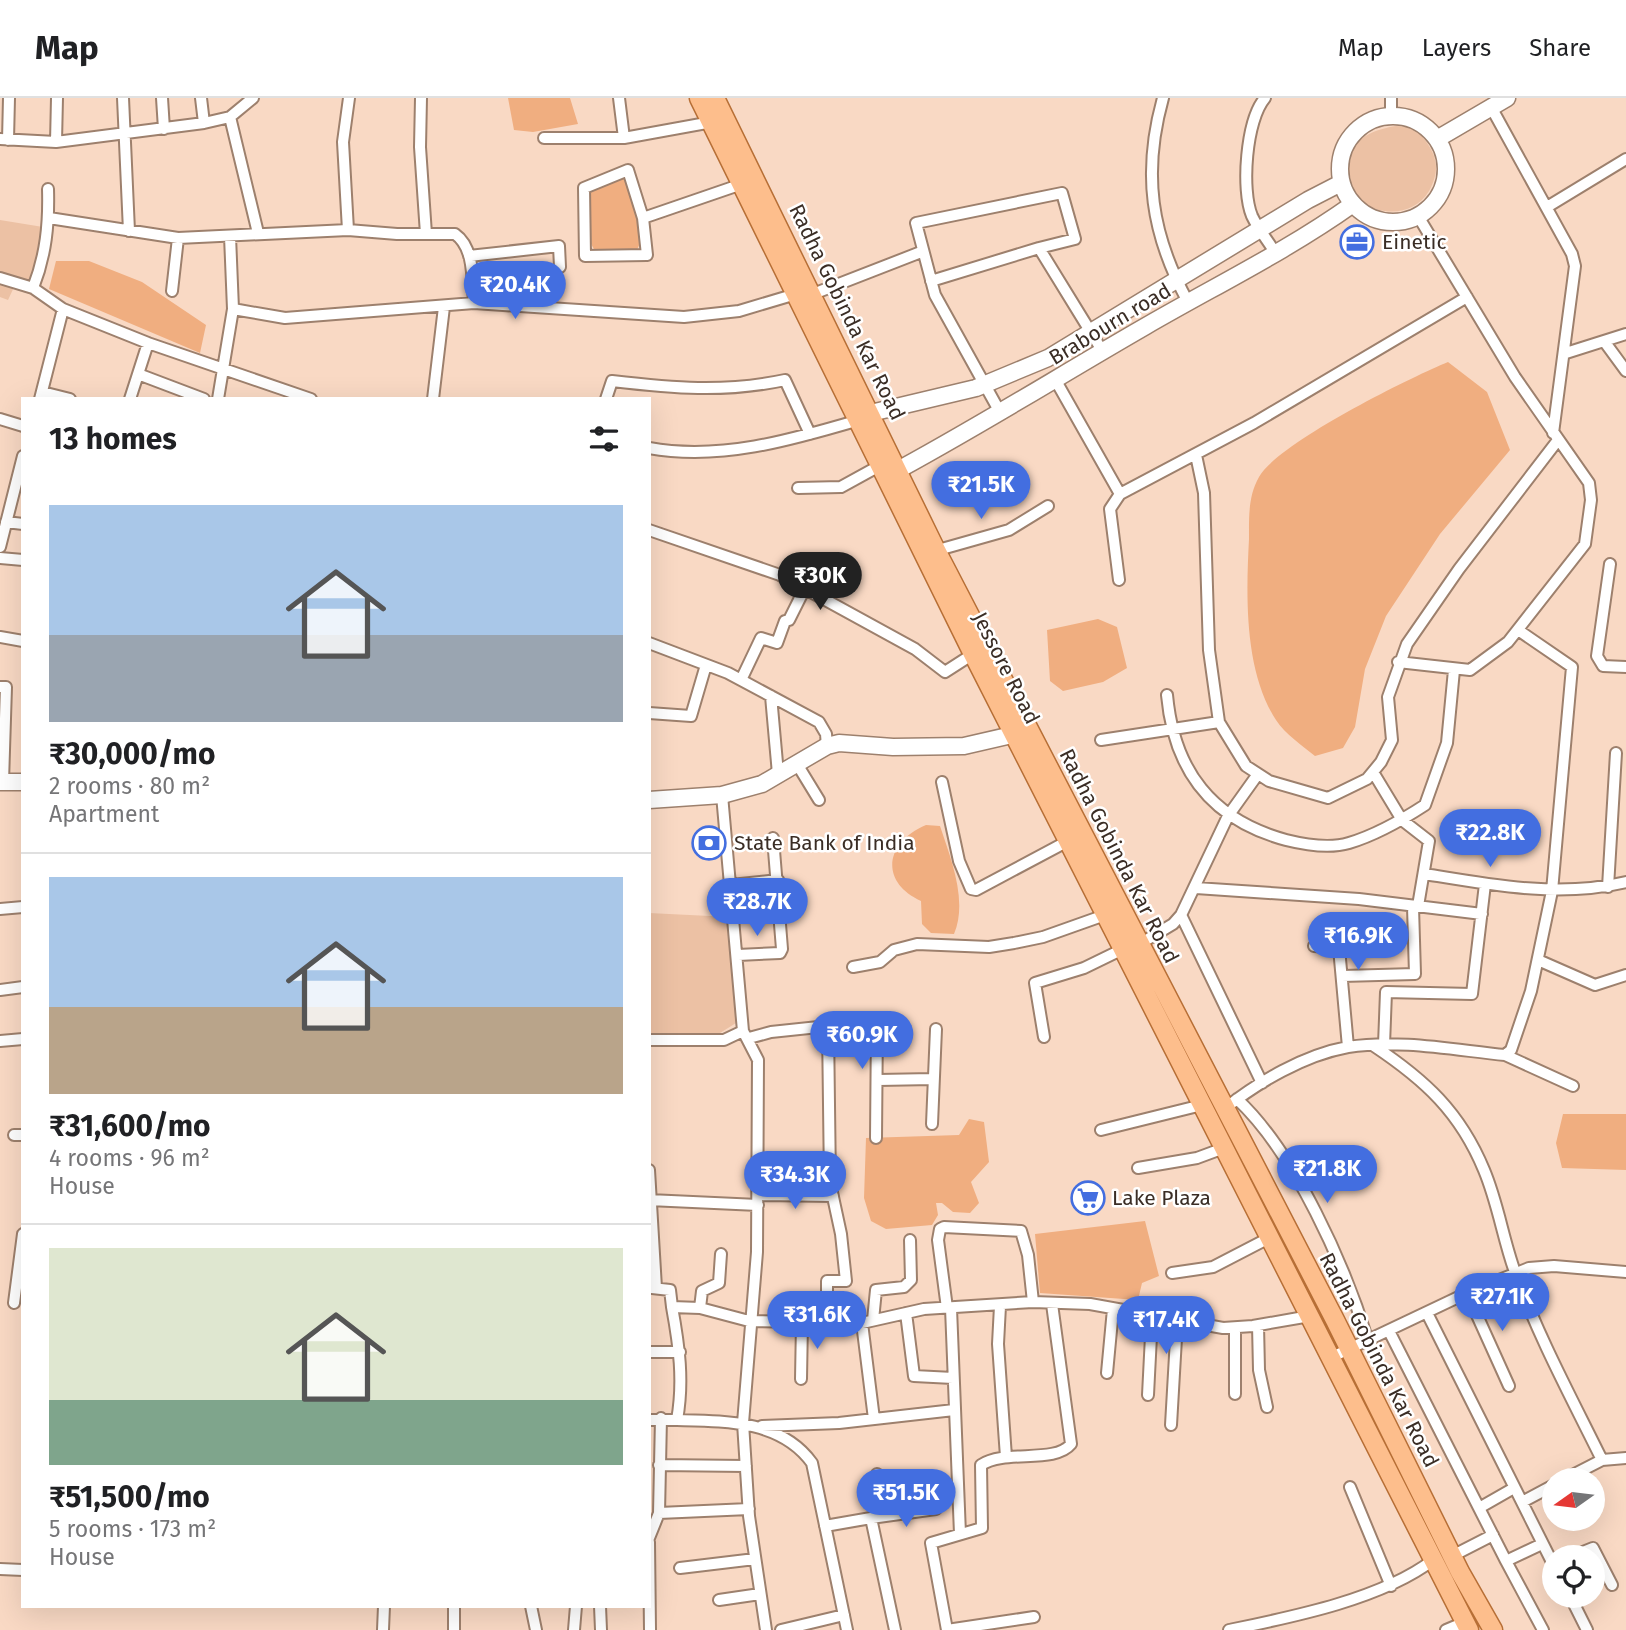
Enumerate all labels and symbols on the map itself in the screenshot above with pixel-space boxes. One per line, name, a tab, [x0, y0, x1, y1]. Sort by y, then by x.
street label: Radha Gobinda Kar Road	[783, 200, 911, 424]
office icon: Einetic	[1338, 223, 1376, 261]
place label: Einetic	[1382, 229, 1446, 255]
pin: ₹20.4K	[458, 262, 572, 321]
street label: Brabourn road	[1044, 277, 1176, 371]
pin: ₹21.5K	[924, 462, 1038, 521]
pin: ₹30K	[779, 552, 861, 612]
street label: Jessore Road	[967, 608, 1045, 728]
street label: Radha Gobinda Kar Road	[1054, 744, 1184, 968]
pin: ₹22.8K	[1433, 810, 1547, 869]
bank icon: State Bank of India	[690, 824, 728, 862]
place label: State Bank of India	[734, 830, 915, 856]
pin: ₹28.7K	[700, 878, 814, 938]
pin: ₹16.9K	[1301, 912, 1415, 972]
pin: ₹60.9K	[805, 1012, 919, 1071]
pin: ₹21.8K	[1270, 1146, 1384, 1205]
pin: ₹34.3K	[738, 1152, 852, 1211]
supermarket icon: Lake Plaza	[1069, 1179, 1107, 1217]
place label: Lake Plaza	[1112, 1185, 1211, 1211]
street label: Radha Gobinda Kar Road	[1314, 1248, 1444, 1472]
pin: ₹27.1K	[1445, 1274, 1559, 1333]
pin: ₹31.6K	[760, 1292, 874, 1351]
pin: ₹17.4K	[1109, 1296, 1223, 1356]
north arrow	[1542, 1468, 1605, 1531]
pin: ₹51.5K	[849, 1470, 963, 1529]

